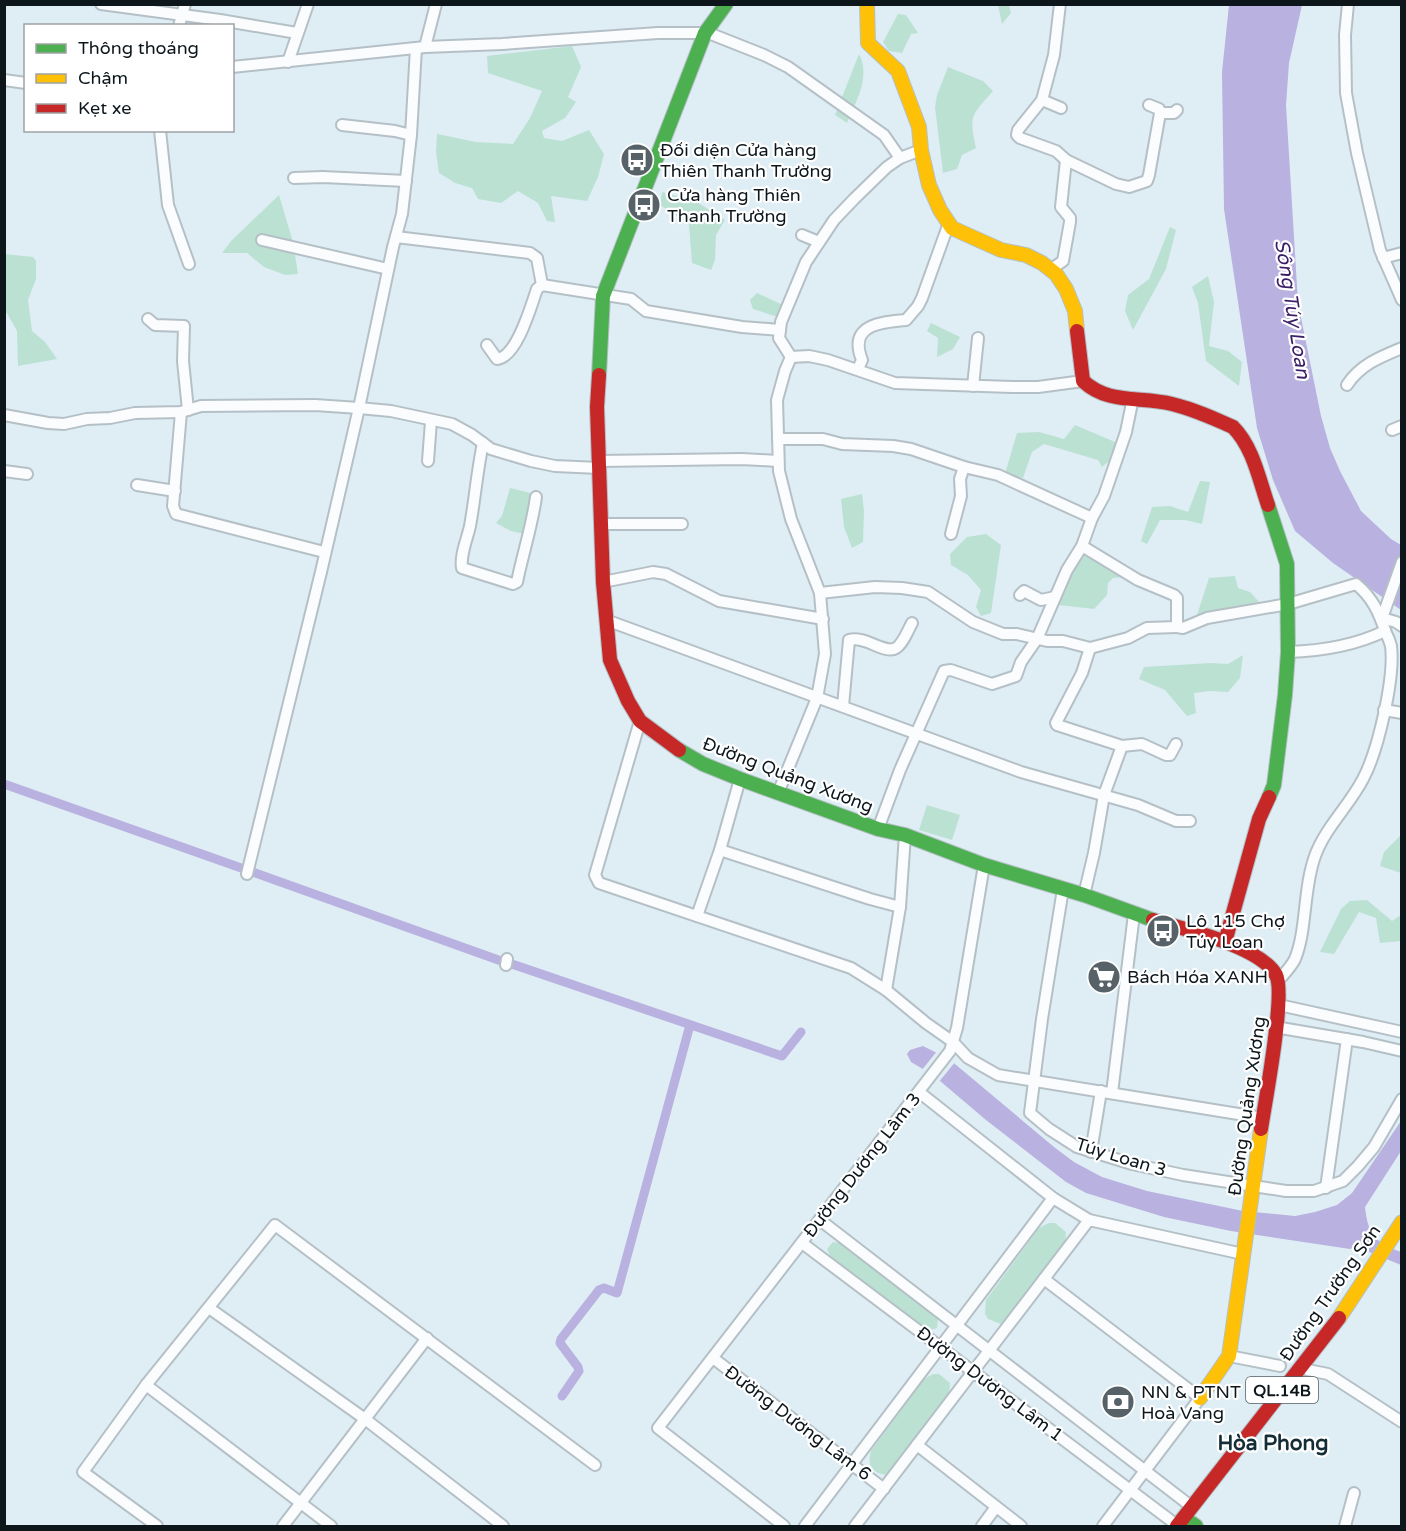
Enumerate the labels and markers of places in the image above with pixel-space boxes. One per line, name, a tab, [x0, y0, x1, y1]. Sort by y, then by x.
place label: Đối diện Cửa hàng Thiên Thanh Trường	[660, 139, 832, 182]
bus stop icon: Đối diện Cửa hàng Thiên Thanh Trường	[619, 142, 655, 178]
place label: Cửa hàng Thiên Thanh Trường	[667, 184, 801, 227]
bus stop icon: Cửa hàng Thiên Thanh Trường	[626, 187, 662, 223]
place label: Lô 115 Chợ Túy Loan	[1186, 910, 1285, 953]
bus stop icon: Lô 115 Chợ Túy Loan	[1145, 913, 1181, 949]
supermarket icon: Bách Hóa XANH	[1086, 959, 1122, 995]
place label: Bách Hóa XANH	[1127, 966, 1268, 988]
place label: NN & PTNT Hoà Vang	[1141, 1381, 1241, 1424]
bank icon: NN & PTNT Hoà Vang	[1100, 1384, 1136, 1420]

